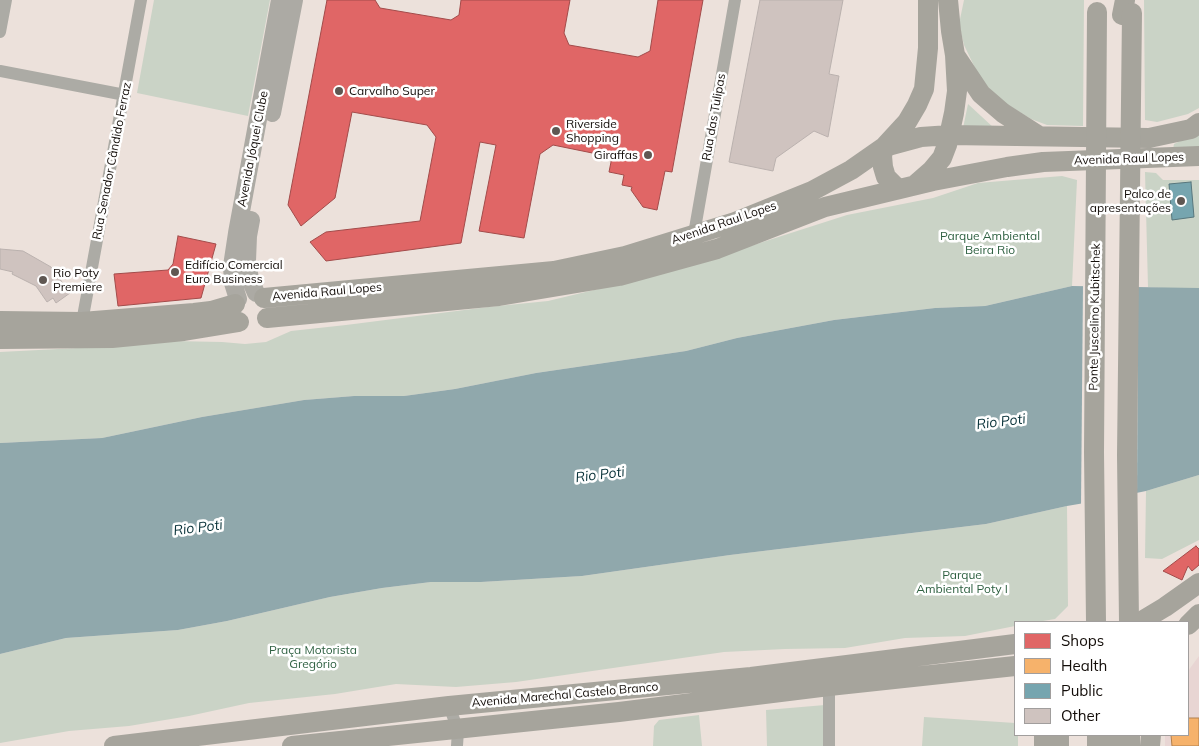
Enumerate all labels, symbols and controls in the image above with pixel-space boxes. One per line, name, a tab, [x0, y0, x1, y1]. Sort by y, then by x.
street label: Rua das Tulipas	[699, 72, 729, 162]
street label: Rua Senador Cândido Ferraz	[90, 81, 134, 241]
place label: Carvalho Super	[349, 84, 435, 98]
marker: Carvalho Super	[333, 85, 345, 97]
street label: Avenida Jóquei Clube	[235, 90, 271, 208]
place label: Riverside Shopping	[566, 117, 619, 145]
marker: Riverside Shopping	[550, 125, 562, 137]
place label: Giraffas	[594, 148, 638, 162]
marker: Giraffas	[642, 149, 654, 161]
street label: Avenida Raul Lopes	[1074, 150, 1184, 168]
place label: Palco de apresentações	[1090, 187, 1171, 215]
marker: Palco de apresentações	[1175, 195, 1187, 207]
street label: Avenida Raul Lopes	[670, 198, 778, 248]
park label: Parque Ambiental Beira Rio	[940, 229, 1040, 257]
street label: Ponte Juscelino Kubitschek	[1087, 243, 1103, 391]
place label: Edifício Comercial Euro Business	[185, 258, 283, 286]
place label: Rio Poty Premiere	[53, 266, 102, 294]
marker: Edifício Comercial Euro Business	[169, 266, 181, 278]
marker: Rio Poty Premiere	[37, 274, 49, 286]
street label: Avenida Raul Lopes	[272, 280, 382, 304]
water label: Rio Poti	[975, 411, 1027, 433]
water label: Rio Poti	[574, 464, 626, 486]
water label: Rio Poti	[172, 517, 224, 539]
park label: Parque Ambiental Poty I	[916, 568, 1008, 596]
legend	[1014, 621, 1189, 736]
text: Shops	[1061, 631, 1104, 650]
park label: Praça Motorista Gregório	[269, 643, 357, 671]
text: Health	[1061, 656, 1107, 675]
street label: Avenida Marechal Castelo Branco	[471, 680, 659, 710]
text: Public	[1061, 681, 1103, 700]
text: Other	[1061, 706, 1100, 725]

